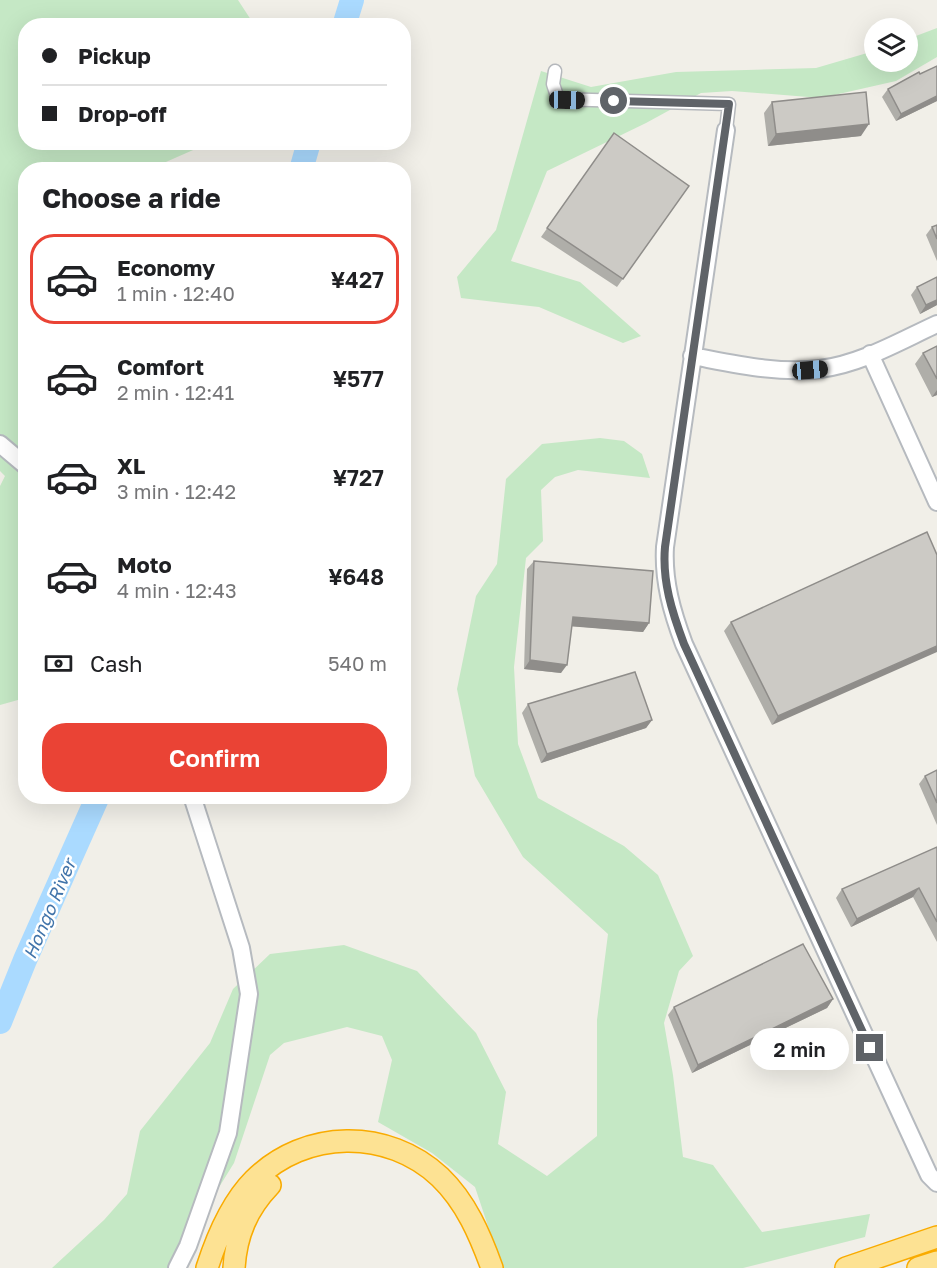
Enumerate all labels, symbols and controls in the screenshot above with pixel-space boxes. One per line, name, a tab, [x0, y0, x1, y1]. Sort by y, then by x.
map controls	[864, 18, 918, 72]
button: layers	[864, 18, 918, 72]
text: Pickup	[78, 42, 151, 69]
route start	[600, 87, 627, 114]
car	[549, 91, 585, 109]
text: Drop-off	[78, 100, 167, 127]
text: Choose a ride	[42, 182, 221, 214]
icon: car	[45, 252, 99, 306]
text: Economy	[117, 254, 215, 281]
text: ¥427	[331, 266, 384, 293]
text: 1 min · 12:40	[117, 281, 235, 305]
icon: car	[45, 351, 99, 405]
text: Comfort	[117, 353, 204, 380]
car	[791, 359, 829, 381]
text: ¥577	[333, 365, 384, 392]
text: 2 min · 12:41	[117, 380, 234, 404]
icon: car	[45, 450, 99, 504]
text: XL	[117, 452, 145, 479]
text: ¥727	[333, 464, 384, 491]
text: 3 min · 12:42	[117, 479, 236, 503]
icon: car	[45, 549, 99, 603]
text: Moto	[117, 551, 172, 578]
text: ¥648	[328, 563, 384, 590]
text: 4 min · 12:43	[117, 578, 237, 602]
icon: cash	[42, 647, 75, 680]
text: Cash	[90, 650, 143, 677]
text: 540 m	[328, 651, 387, 675]
button: Confirm	[42, 723, 387, 792]
water label: Hongo River	[18, 853, 81, 962]
callout: 2 min	[750, 1027, 849, 1069]
route end	[856, 1034, 883, 1061]
text: 2 min	[774, 1037, 826, 1061]

